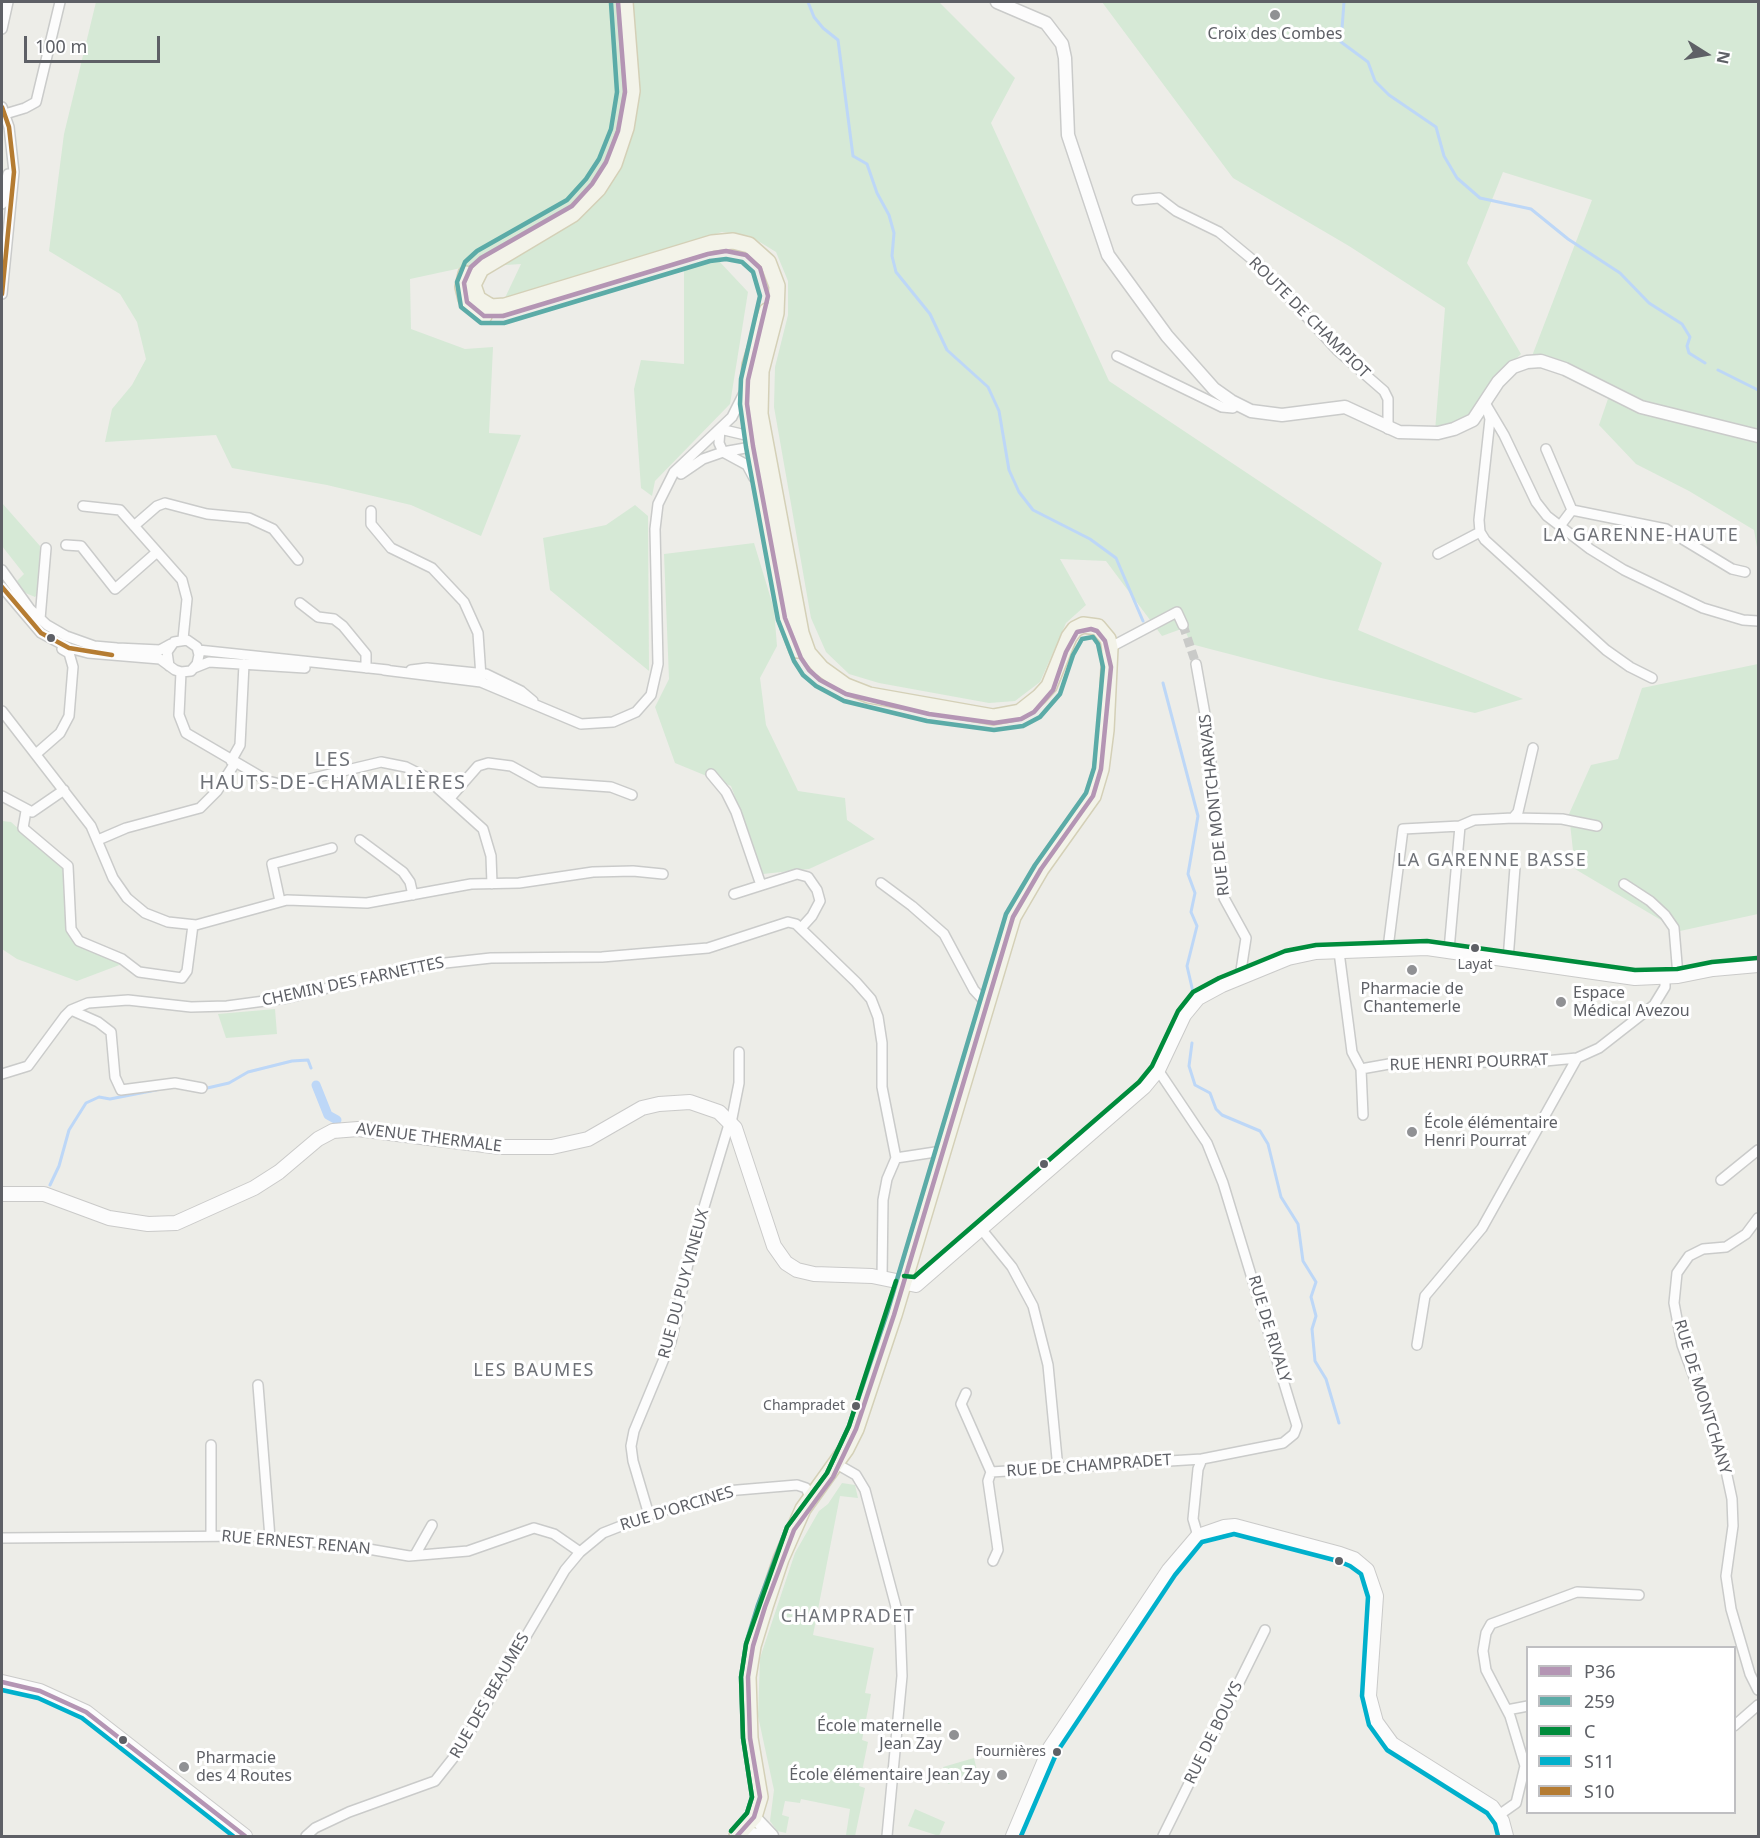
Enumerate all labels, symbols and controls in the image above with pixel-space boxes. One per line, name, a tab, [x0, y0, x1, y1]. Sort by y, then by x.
marker: Croix des Combes	[1268, 8, 1282, 22]
scale bar	[27, 24, 164, 62]
place label: Croix des Combes	[1208, 24, 1342, 44]
north arrow	[1676, 24, 1736, 84]
text: 100 m	[35, 34, 87, 58]
text: N	[1712, 49, 1736, 66]
street label: ROUTE DE CHAMPIOT	[1244, 253, 1374, 383]
district label: LA GARENNE-HAUTE	[1543, 525, 1739, 547]
unlabelled marker	[45, 632, 57, 644]
street label: RUE DE MONTCHARVAIS	[1196, 713, 1234, 897]
district label: LES HAUTS-DE-CHAMALIÈRES	[200, 748, 466, 795]
district label: LA GARENNE BASSE	[1397, 850, 1587, 872]
marker: Layat	[1469, 942, 1481, 954]
street label: CHEMIN DES FARNETTES	[260, 953, 446, 1011]
place label: Layat	[1457, 957, 1493, 973]
marker: Pharmacie de Chantemerle	[1405, 963, 1419, 977]
place label: Pharmacie de Chantemerle	[1361, 979, 1463, 1017]
place label: Espace Médical Avezou	[1573, 983, 1690, 1021]
marker: Espace Médical Avezou	[1554, 995, 1568, 1009]
street label: RUE HENRI POURRAT	[1389, 1051, 1549, 1075]
place label: École élémentaire Henri Pourrat	[1424, 1113, 1558, 1151]
street label: AVENUE THERMALE	[355, 1120, 503, 1156]
marker: École élémentaire Henri Pourrat	[1405, 1125, 1419, 1139]
unlabelled marker	[1038, 1158, 1050, 1170]
street label: RUE DU PUY VINEUX	[655, 1207, 713, 1361]
street label: RUE DE RIVALY	[1244, 1273, 1294, 1385]
street label: RUE DE MONTCHANY	[1669, 1317, 1735, 1477]
district label: LES BAUMES	[473, 1360, 595, 1382]
place label: Champradet	[763, 1398, 845, 1414]
marker: Champradet	[850, 1400, 862, 1412]
street label: RUE DE CHAMPRADET	[1006, 1451, 1172, 1481]
street label: RUE D'ORCINES	[618, 1483, 736, 1535]
street label: RUE ERNEST RENAN	[221, 1527, 371, 1559]
unlabelled marker	[1333, 1555, 1345, 1567]
district label: CHAMPRADET	[781, 1606, 915, 1628]
street label: RUE DES BEAUMES	[446, 1630, 534, 1762]
legend	[1526, 1646, 1736, 1814]
text: P36	[1584, 1659, 1615, 1683]
street label: RUE DE BOUYS	[1181, 1679, 1247, 1787]
text: 259	[1584, 1689, 1615, 1713]
place label: École maternelle Jean Zay	[817, 1716, 942, 1754]
text: C	[1584, 1719, 1595, 1743]
marker: École maternelle Jean Zay	[947, 1728, 961, 1742]
unlabelled marker	[117, 1734, 129, 1746]
place label: Fournières	[976, 1744, 1046, 1760]
marker: Fournières	[1051, 1746, 1063, 1758]
place label: Pharmacie des 4 Routes	[196, 1748, 292, 1786]
text: S11	[1584, 1749, 1614, 1773]
marker: Pharmacie des 4 Routes	[177, 1760, 191, 1774]
place label: École élémentaire Jean Zay	[789, 1765, 990, 1785]
marker: École élémentaire Jean Zay	[995, 1768, 1009, 1782]
text: S10	[1584, 1779, 1614, 1803]

